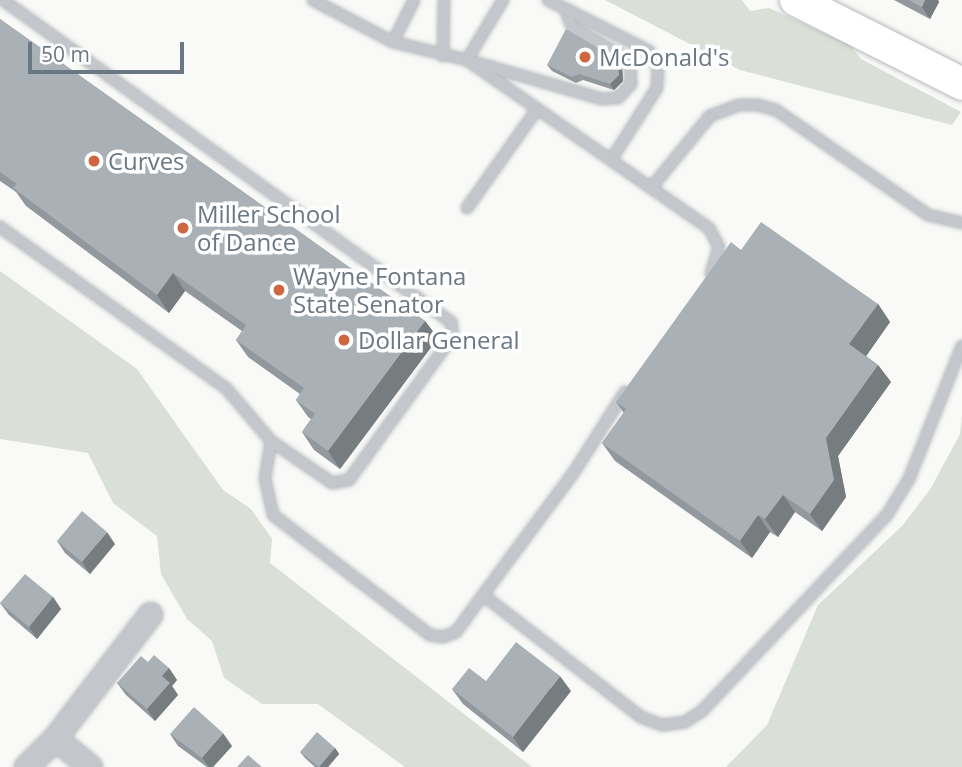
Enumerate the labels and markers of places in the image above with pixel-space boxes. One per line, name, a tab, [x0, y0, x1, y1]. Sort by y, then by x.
place label: McDonald's	[599, 43, 729, 71]
marker: McDonald's	[577, 49, 593, 65]
place label: Curves	[108, 147, 185, 175]
marker: Curves	[86, 153, 102, 169]
place label: Miller School of Dance	[197, 200, 341, 256]
marker: Miller School of Dance	[175, 220, 191, 236]
place label: Wayne Fontana State Senator	[293, 262, 466, 318]
marker: Wayne Fontana State Senator	[271, 282, 287, 298]
place label: Dollar General	[358, 326, 520, 354]
marker: Dollar General	[336, 332, 352, 348]

